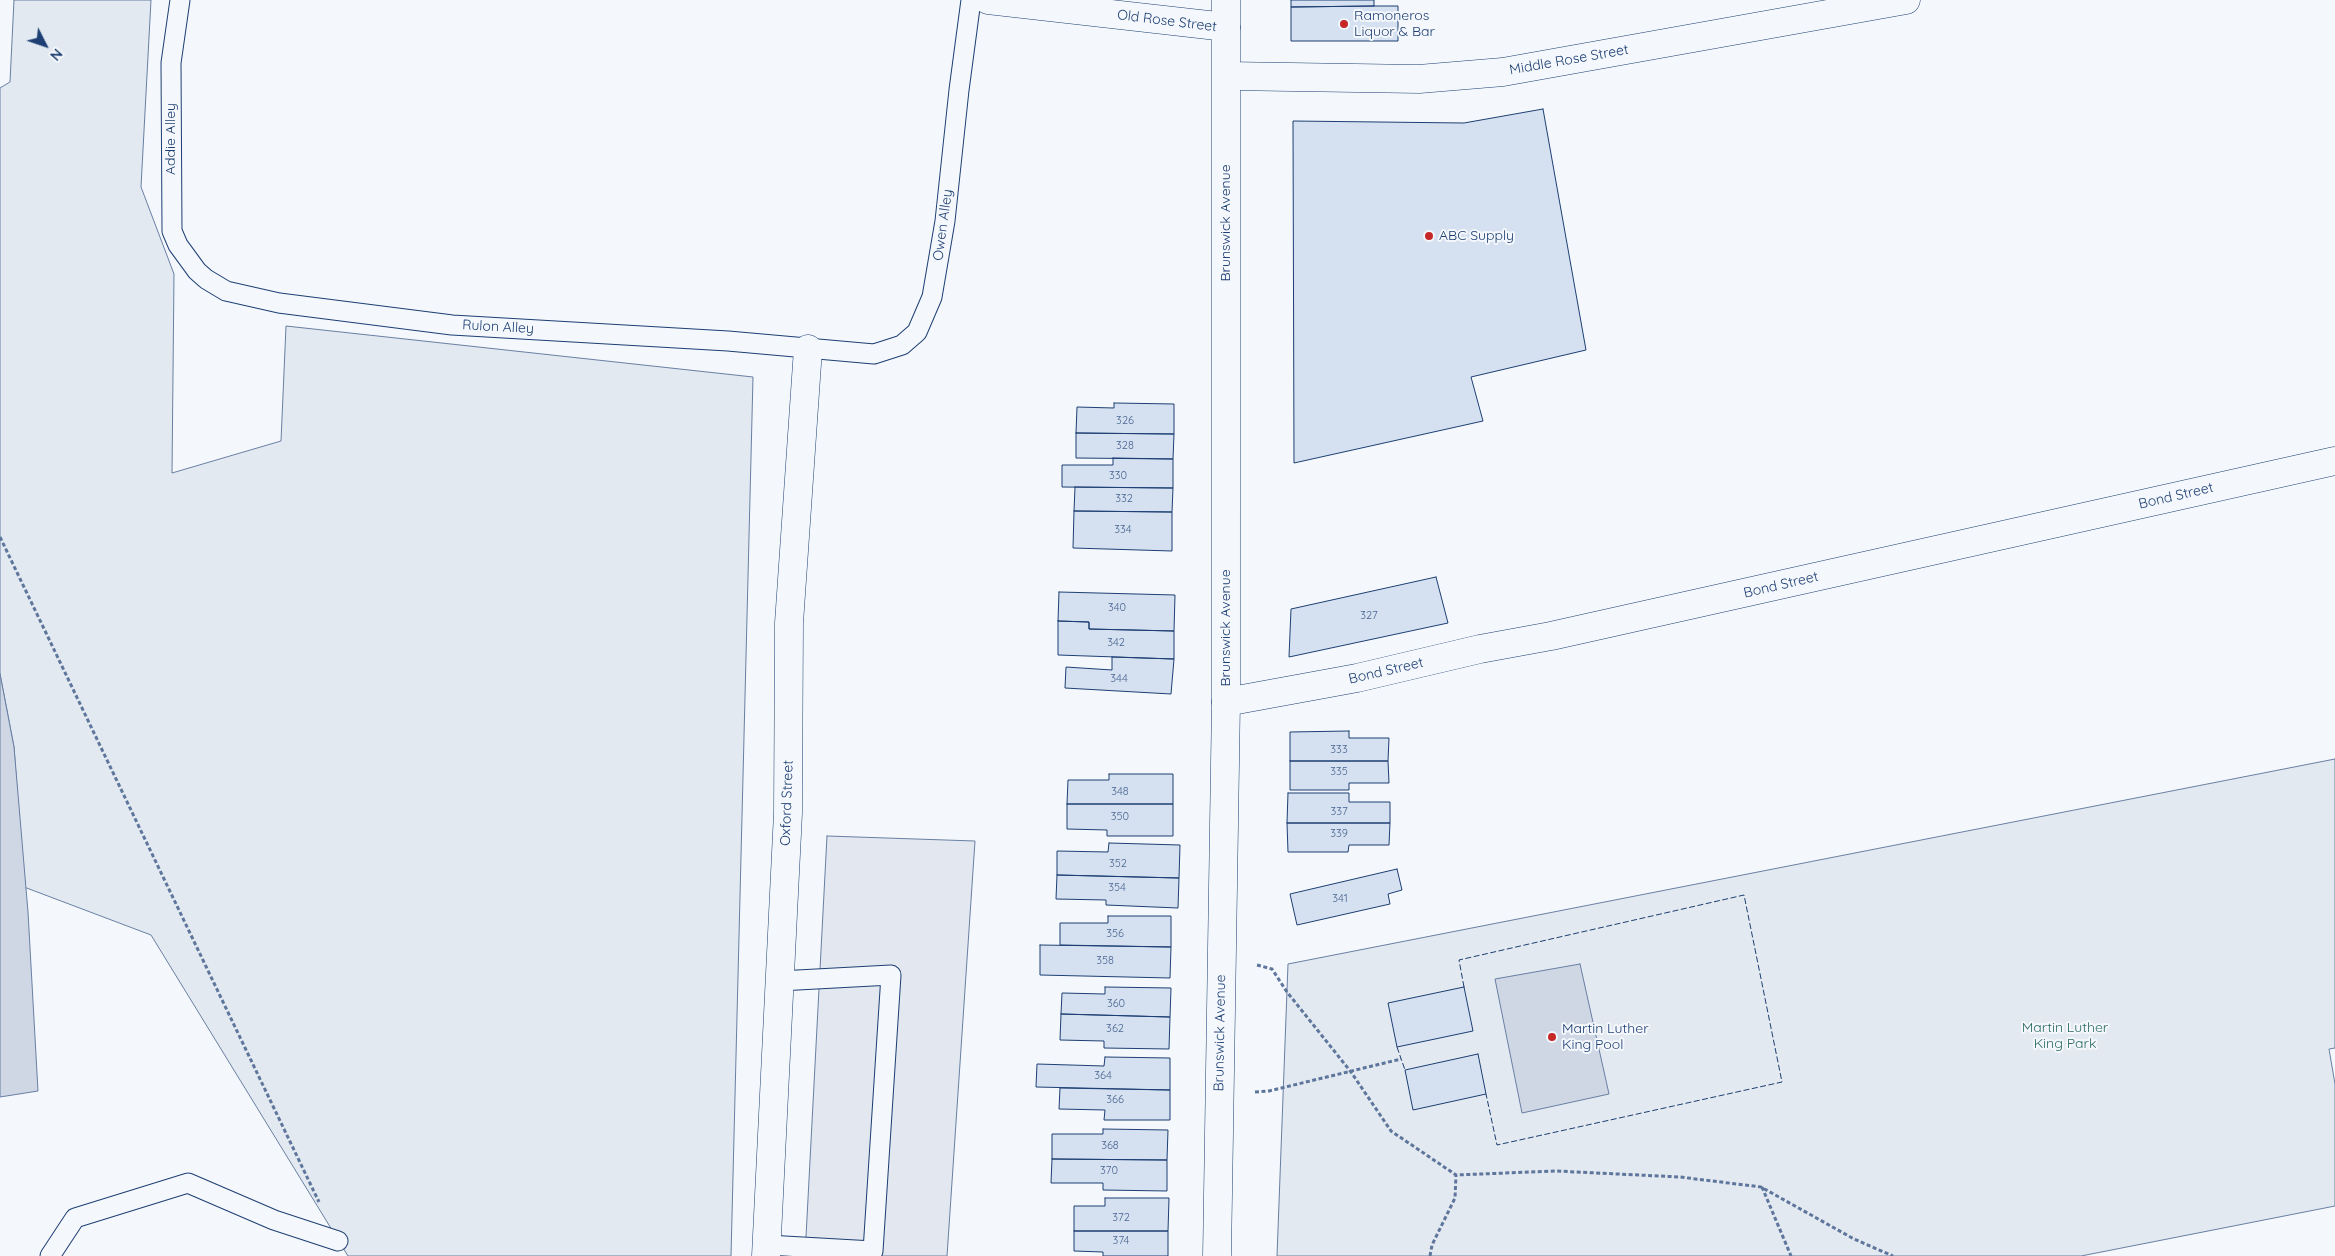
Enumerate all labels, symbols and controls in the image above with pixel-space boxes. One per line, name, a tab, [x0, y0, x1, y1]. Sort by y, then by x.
street label: Old Rose Street	[1116, 7, 1218, 35]
place label: Ramoneros Liquor & Bar	[1354, 8, 1435, 40]
marker: Ramoneros Liquor & Bar	[1338, 18, 1350, 30]
north arrow	[20, 20, 70, 70]
street label: Middle Rose Street	[1508, 41, 1630, 79]
text: N	[46, 45, 66, 65]
street label: Addie Alley	[163, 103, 179, 175]
street label: Brunswick Avenue	[1218, 164, 1234, 282]
street label: Owen Alley	[930, 188, 956, 262]
place label: ABC Supply	[1439, 228, 1514, 244]
marker: ABC Supply	[1423, 230, 1435, 242]
street label: Rulon Alley	[462, 317, 534, 337]
house number: 326	[1116, 414, 1134, 428]
house number: 328	[1116, 439, 1134, 453]
house number: 330	[1109, 469, 1127, 483]
street label: Bond Street	[2137, 479, 2215, 513]
house number: 332	[1115, 492, 1133, 506]
house number: 334	[1114, 523, 1132, 537]
street label: Bond Street	[1742, 568, 1820, 602]
street label: Brunswick Avenue	[1218, 569, 1234, 687]
house number: 340	[1108, 601, 1126, 615]
house number: 327	[1360, 609, 1378, 623]
house number: 342	[1107, 636, 1125, 650]
street label: Bond Street	[1347, 654, 1425, 688]
house number: 344	[1110, 672, 1128, 686]
house number: 333	[1330, 743, 1348, 757]
street label: Oxford Street	[777, 760, 797, 846]
house number: 335	[1330, 765, 1348, 779]
house number: 348	[1111, 785, 1129, 799]
house number: 337	[1330, 805, 1348, 819]
house number: 350	[1111, 810, 1129, 824]
house number: 339	[1330, 827, 1348, 841]
house number: 352	[1109, 857, 1127, 871]
house number: 354	[1108, 881, 1126, 895]
house number: 341	[1332, 892, 1348, 906]
house number: 356	[1106, 927, 1124, 941]
house number: 358	[1096, 954, 1114, 968]
street label: Brunswick Avenue	[1211, 974, 1229, 1092]
house number: 360	[1107, 997, 1125, 1011]
park label: Martin Luther King Park	[2022, 1020, 2108, 1052]
place label: Martin Luther King Pool	[1562, 1021, 1649, 1054]
house number: 362	[1106, 1022, 1124, 1036]
marker: Martin Luther King Pool	[1546, 1031, 1558, 1043]
house number: 364	[1094, 1069, 1112, 1083]
house number: 366	[1106, 1093, 1124, 1107]
house number: 368	[1101, 1139, 1119, 1153]
house number: 370	[1100, 1164, 1118, 1178]
house number: 372	[1112, 1211, 1130, 1225]
house number: 374	[1113, 1234, 1129, 1248]

